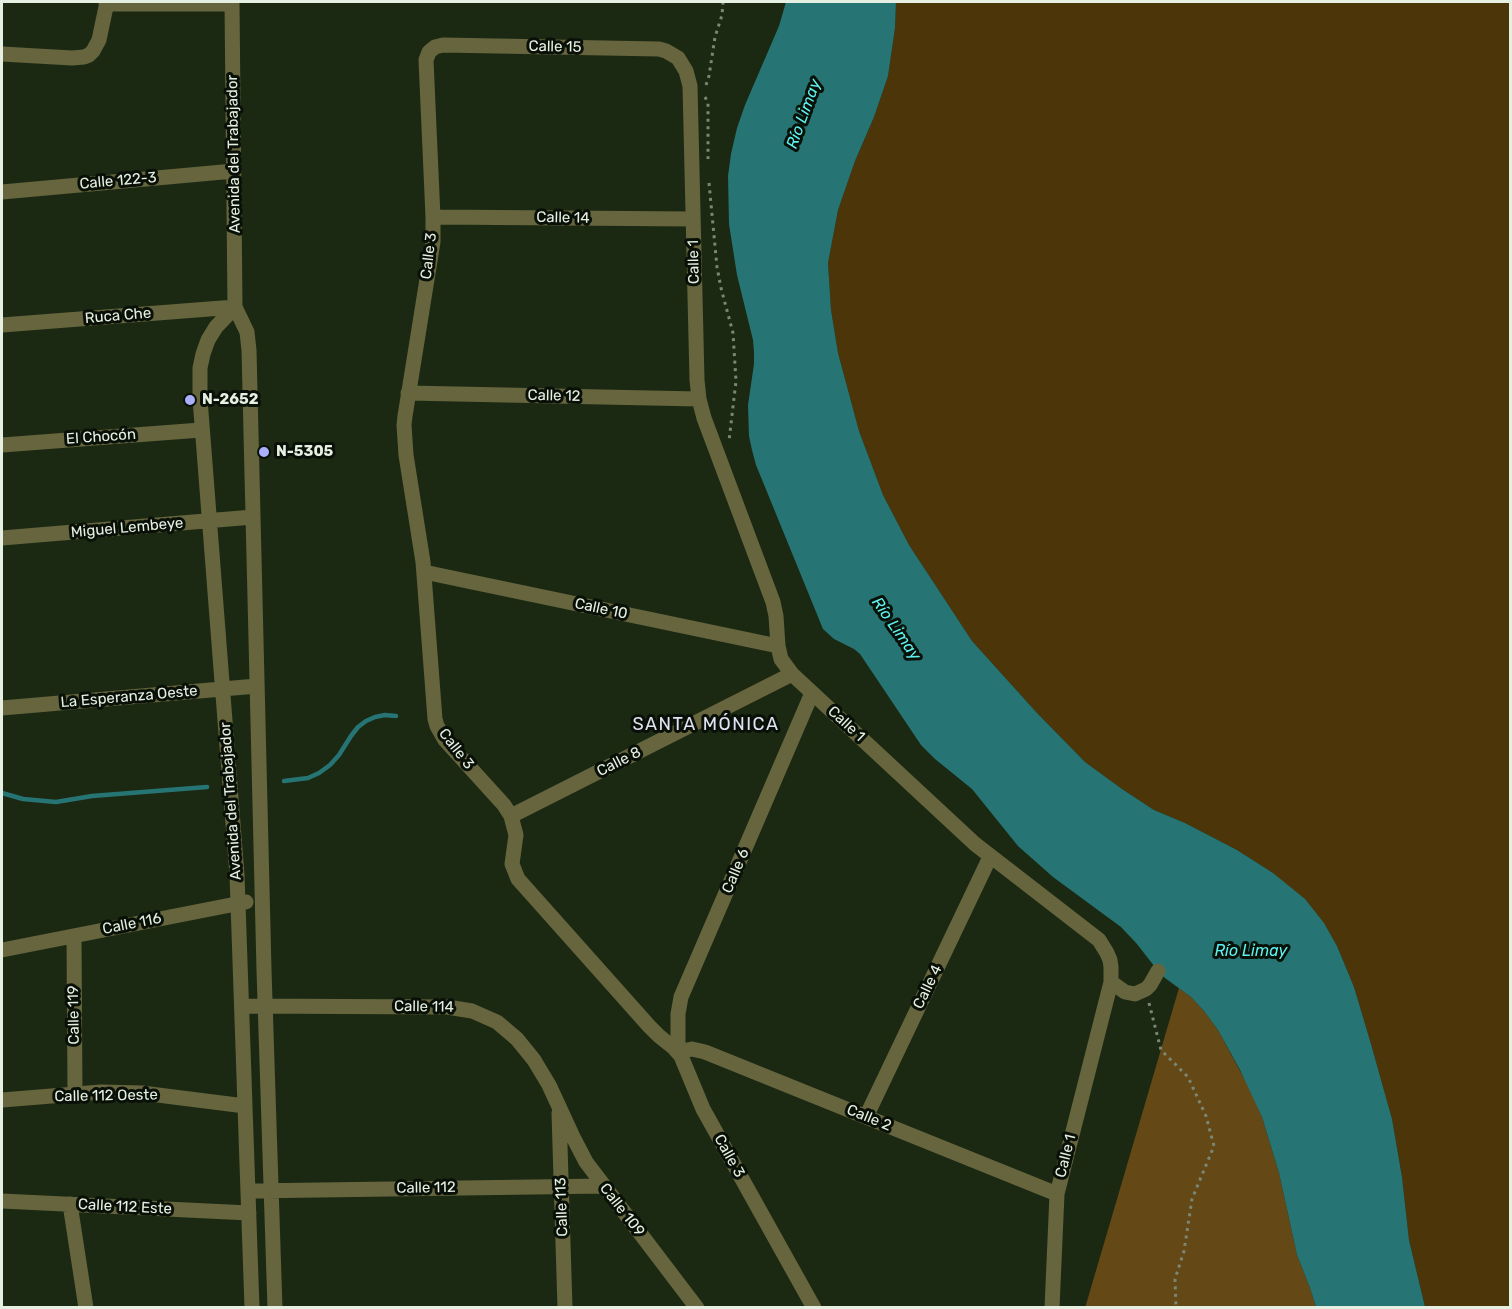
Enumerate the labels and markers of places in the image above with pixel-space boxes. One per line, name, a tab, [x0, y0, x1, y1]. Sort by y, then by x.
place label: N-2652	[202, 391, 258, 409]
marker: N-2652	[183, 393, 197, 407]
place label: N-5305	[276, 443, 333, 461]
marker: N-5305	[257, 445, 271, 459]

